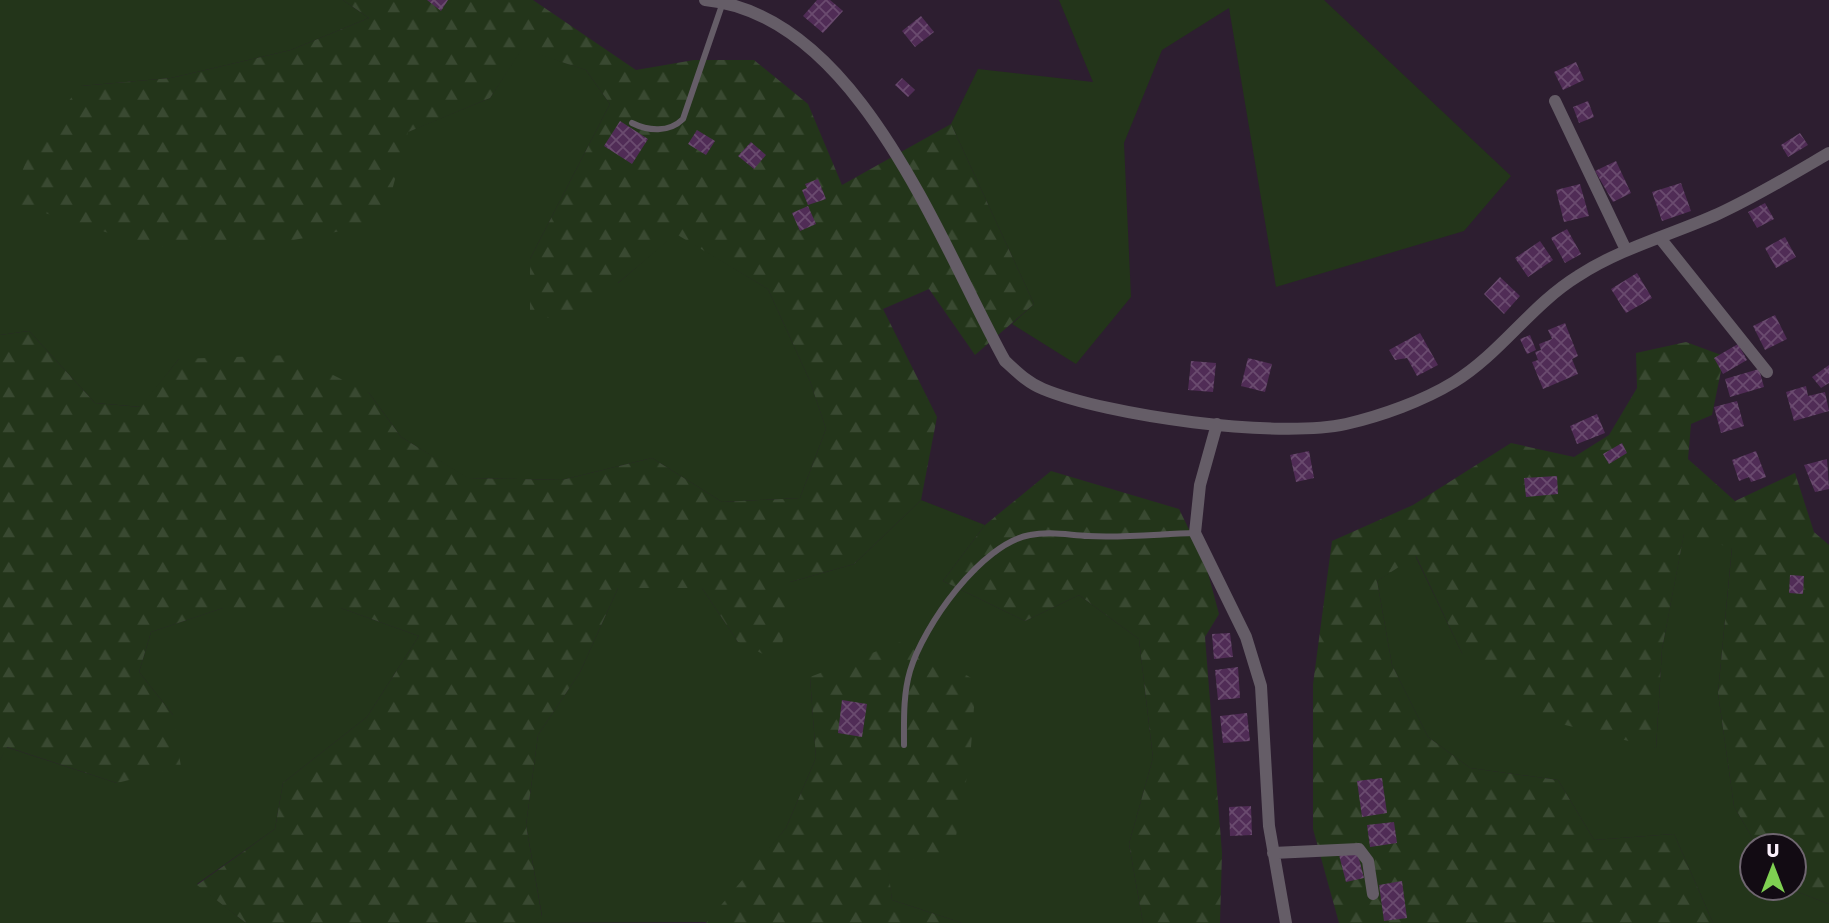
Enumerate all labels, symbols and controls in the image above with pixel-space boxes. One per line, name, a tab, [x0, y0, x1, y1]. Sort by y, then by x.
north arrow	[1738, 832, 1808, 902]
text: U	[1766, 837, 1780, 864]

